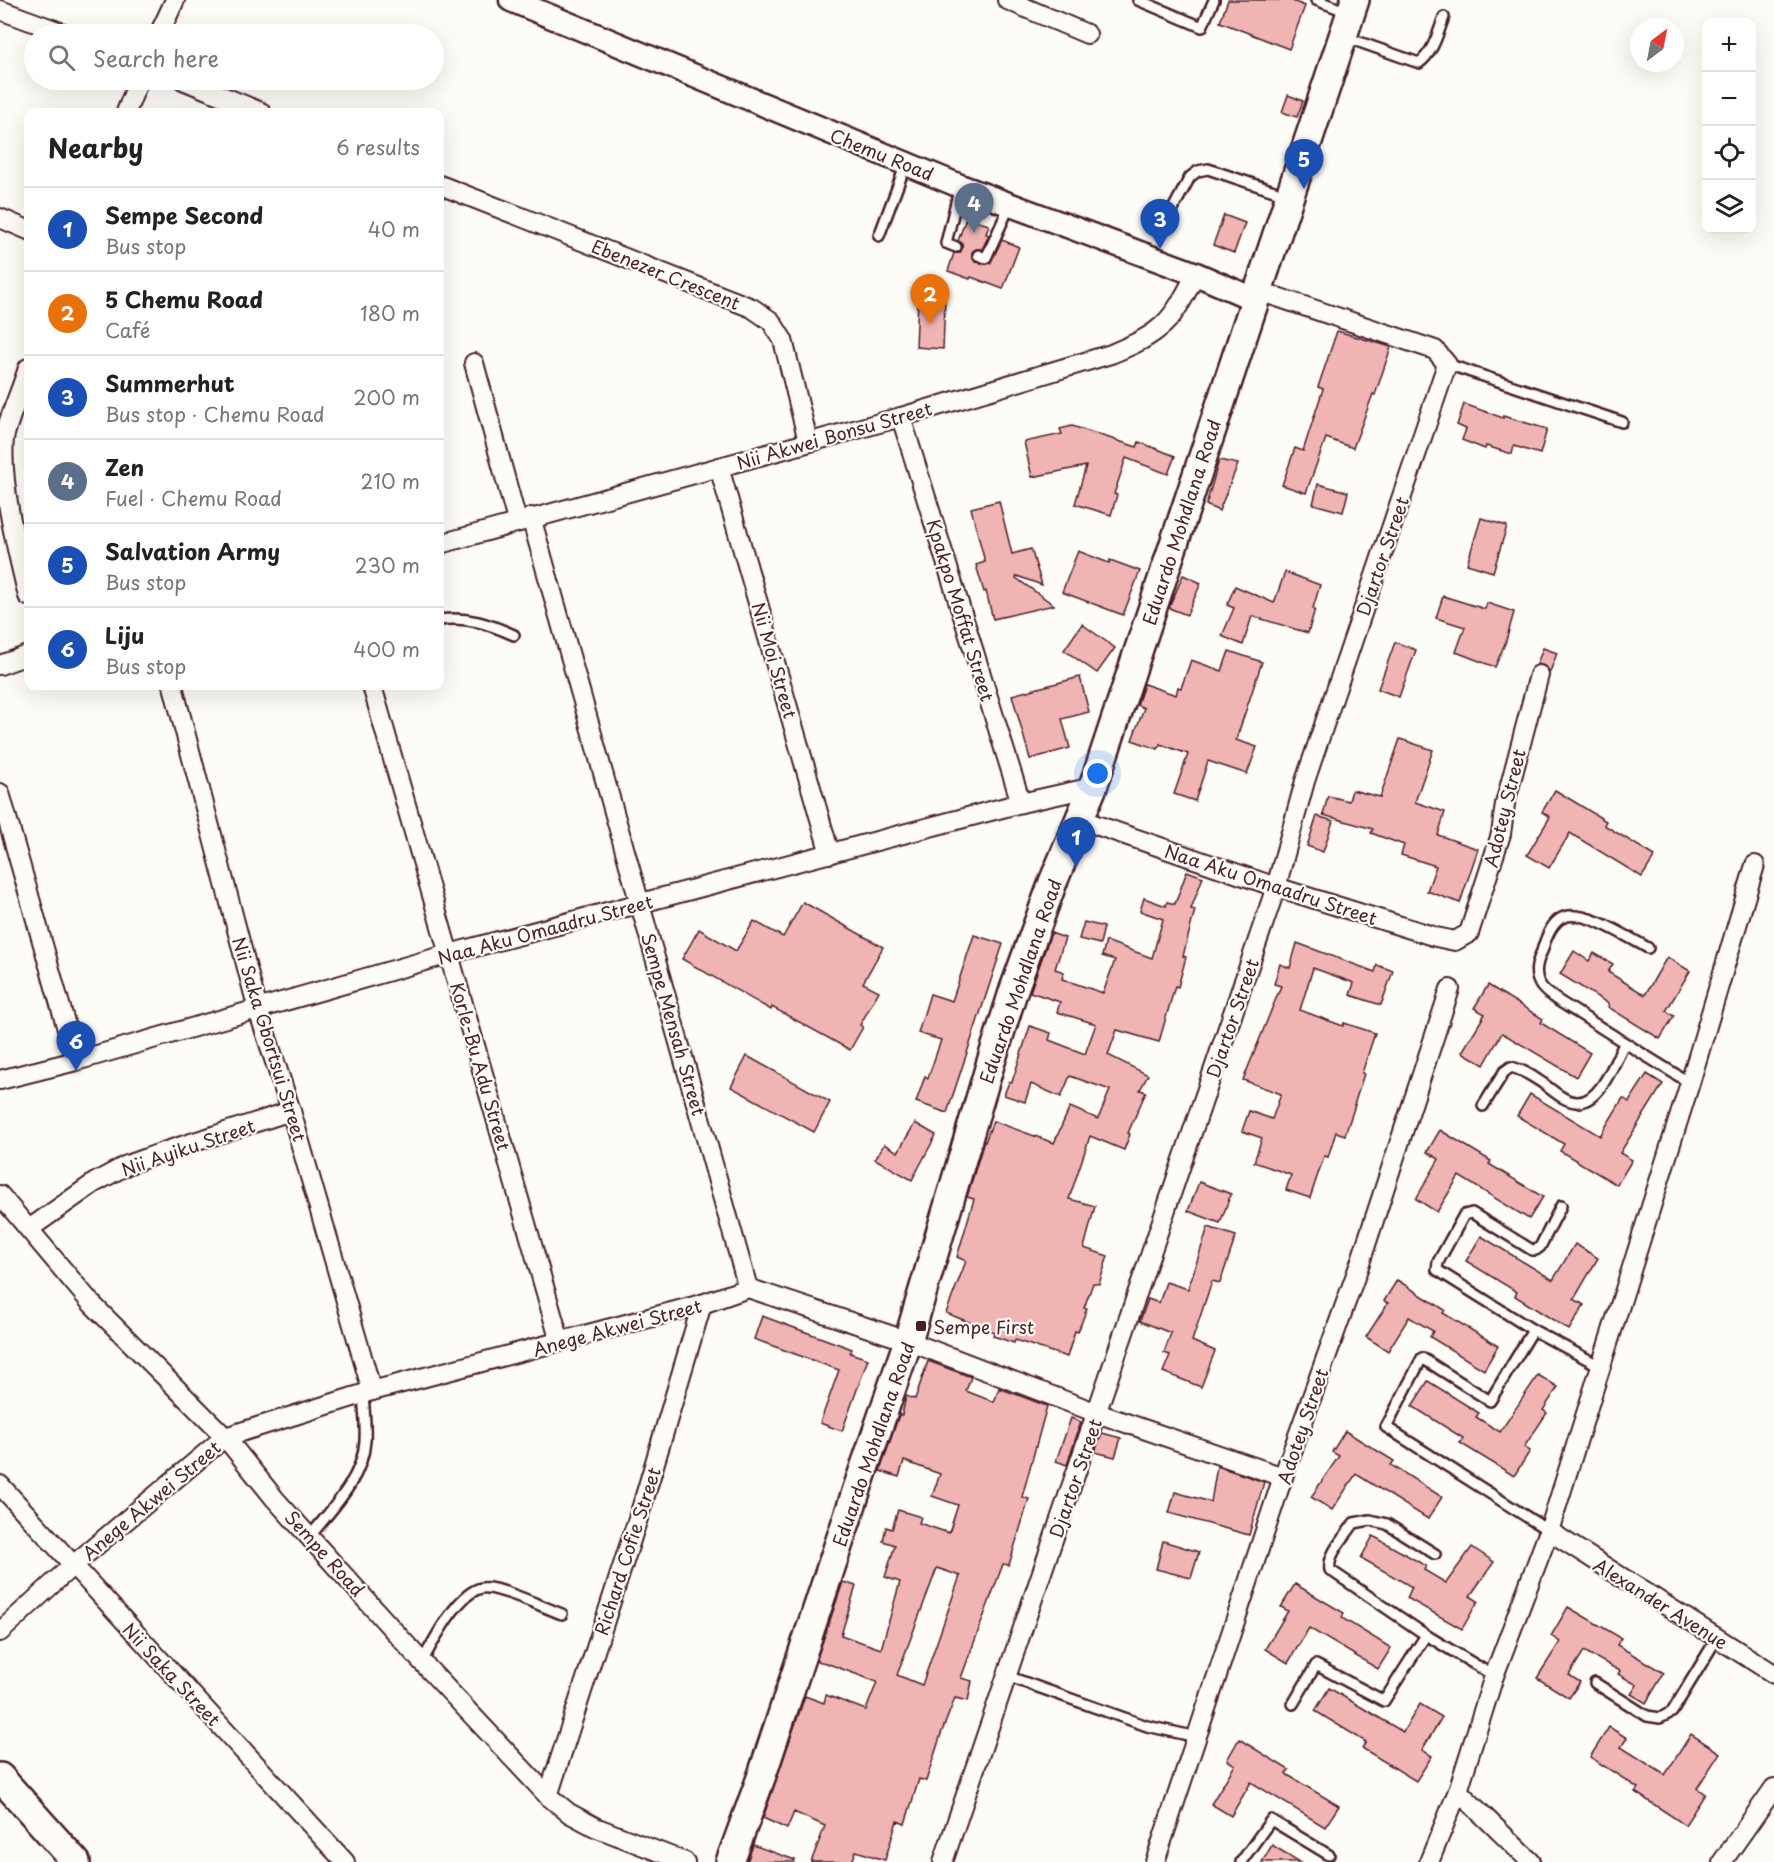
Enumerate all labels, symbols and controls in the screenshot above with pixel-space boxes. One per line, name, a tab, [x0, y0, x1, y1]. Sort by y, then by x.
north arrow	[1630, 18, 1684, 72]
map controls	[1702, 18, 1756, 234]
button: +	[1702, 18, 1756, 72]
search box	[24, 24, 444, 90]
icon: search	[45, 41, 78, 74]
text: Search here	[93, 41, 219, 74]
button: −	[1702, 72, 1756, 126]
street label: Chemu Road	[826, 121, 938, 187]
button: locate	[1702, 126, 1756, 180]
text: Nearby	[48, 128, 143, 167]
text: 6 results	[336, 132, 420, 162]
pin: 5	[1284, 140, 1324, 189]
button: layers	[1702, 180, 1756, 234]
pin: 4	[954, 184, 994, 233]
text: Sempe Second	[105, 198, 263, 231]
pin: 3	[1140, 200, 1180, 249]
text: 1	[63, 214, 72, 244]
text: 40 m	[368, 214, 420, 244]
text: Bus stop	[105, 231, 186, 261]
street label: Ebenezer Crescent	[588, 232, 744, 316]
pin: 2	[910, 274, 950, 324]
text: 5 Chemu Road	[105, 282, 263, 315]
text: 2	[60, 298, 75, 328]
text: 180 m	[360, 298, 420, 328]
text: Café	[105, 315, 150, 345]
text: Summerhut	[105, 366, 235, 399]
text: 3	[61, 382, 74, 412]
text: 200 m	[353, 382, 420, 412]
street label: Nii Akwei Bonsu Street	[733, 394, 935, 476]
text: Bus stop · Chemu Road	[105, 399, 325, 429]
street label: Eduardo Mohdlana Road	[1135, 416, 1227, 628]
text: Zen	[105, 450, 144, 483]
text: 4	[61, 466, 74, 496]
text: 210 m	[361, 466, 420, 496]
text: Fuel · Chemu Road	[105, 483, 282, 513]
street label: Djartor Street	[1349, 493, 1415, 619]
street label: Kpakpo Moffat Street	[920, 516, 1002, 704]
text: Salvation Army	[105, 534, 280, 567]
text: 5	[61, 550, 74, 580]
text: 230 m	[355, 550, 420, 580]
text: Bus stop	[105, 567, 186, 597]
street label: Nii Moi Street	[746, 599, 804, 721]
text: Liju	[105, 618, 145, 651]
text: 6	[60, 634, 75, 664]
text: 400 m	[353, 634, 420, 664]
text: Bus stop	[105, 651, 186, 681]
street label: Adotey Street	[1476, 746, 1532, 870]
your location	[1083, 759, 1112, 788]
pin: 1	[1056, 818, 1096, 867]
street label: Naa Aku Omaadru Street	[1161, 837, 1381, 931]
street label: Eduardo Mohdlana Road	[972, 875, 1068, 1087]
street label: Naa Aku Omaadru Street	[434, 887, 656, 971]
street label: Sempe Mensah Street	[635, 929, 713, 1119]
street label: Nii Saka Gbortsui Street	[226, 933, 314, 1145]
street label: Djartor Street	[1199, 955, 1265, 1081]
street label: Korle-Bu Adu Street	[444, 979, 518, 1154]
pin: 6	[56, 1022, 96, 1071]
street label: Nii Ayiku Street	[117, 1111, 259, 1183]
street label: Anege Akwei Street	[530, 1291, 704, 1363]
place label: Sempe First	[933, 1313, 1034, 1340]
marker: Sempe First	[914, 1319, 928, 1333]
street label: Eduardo Mohdlana Road	[825, 1338, 921, 1550]
street label: Adotey Street	[1270, 1364, 1334, 1488]
street label: Djartor Street	[1042, 1415, 1108, 1541]
street label: Anege Akwei Street	[76, 1434, 226, 1566]
street label: Richard Cofie Street	[587, 1463, 667, 1639]
street label: Sempe Road	[279, 1504, 371, 1602]
street label: Alexander Avenue	[1589, 1551, 1734, 1655]
street label: Nii Saka Street	[117, 1616, 227, 1732]

